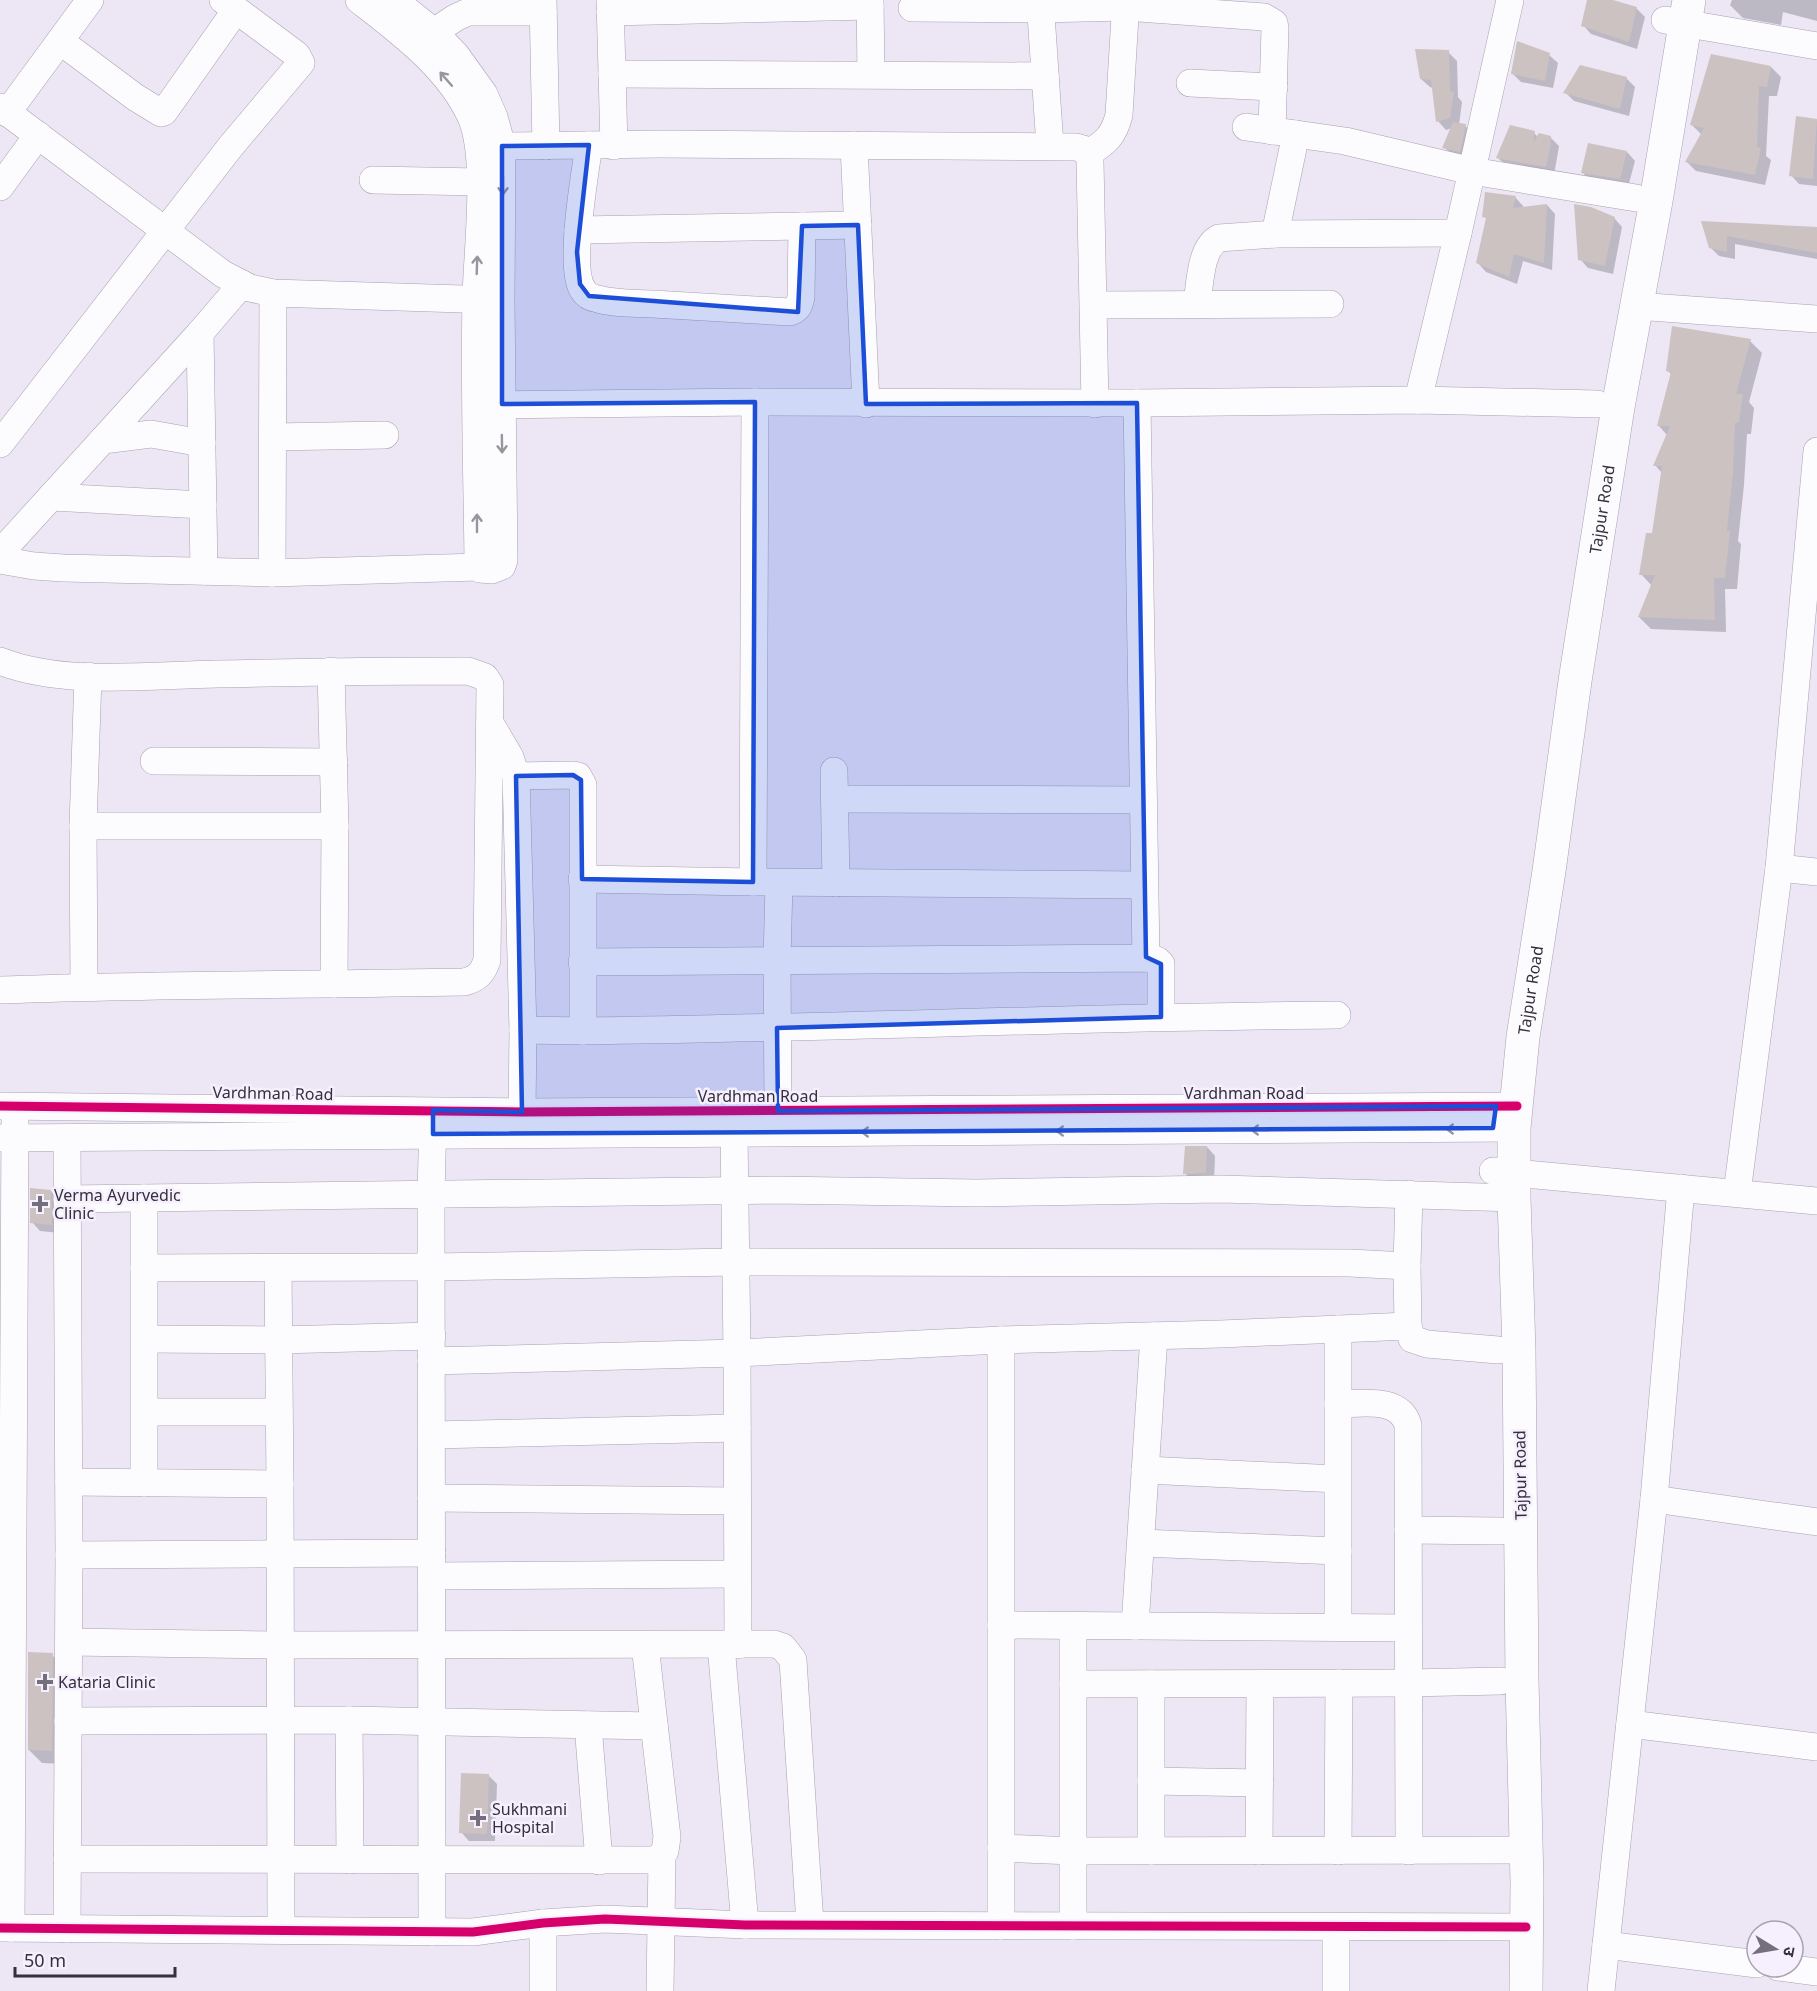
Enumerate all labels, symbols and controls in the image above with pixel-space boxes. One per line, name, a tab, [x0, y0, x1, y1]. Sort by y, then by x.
one-way arrow	[439, 72, 453, 87]
one-way arrow	[497, 176, 509, 196]
one-way arrow	[472, 256, 483, 276]
one-way arrow	[496, 434, 508, 454]
street label: Tajpur Road	[1584, 463, 1620, 556]
one-way arrow	[472, 514, 483, 534]
street label: Tajpur Road	[1513, 944, 1548, 1036]
street label: Vardhman Road	[212, 1081, 334, 1105]
street label: Vardhman Road	[1184, 1082, 1304, 1104]
street label: Vardhman Road	[698, 1085, 818, 1107]
one-way arrow	[1446, 1123, 1466, 1135]
one-way arrow	[1251, 1124, 1271, 1136]
one-way arrow	[1056, 1125, 1076, 1137]
one-way arrow	[861, 1126, 881, 1138]
place label: Verma Ayurvedic Clinic	[54, 1184, 181, 1224]
marker: Verma Ayurvedic Clinic	[31, 1195, 49, 1213]
street label: Tajpur Road	[1508, 1430, 1532, 1520]
place label: Kataria Clinic	[58, 1671, 156, 1693]
marker: Kataria Clinic	[36, 1673, 54, 1691]
place label: Sukhmani Hospital	[492, 1798, 567, 1838]
marker: Sukhmani Hospital	[469, 1809, 487, 1827]
north arrow	[1745, 1919, 1805, 1979]
scale bar	[15, 1940, 176, 1978]
text: उ	[1778, 1945, 1801, 1959]
text: 50 m	[24, 1948, 66, 1972]

